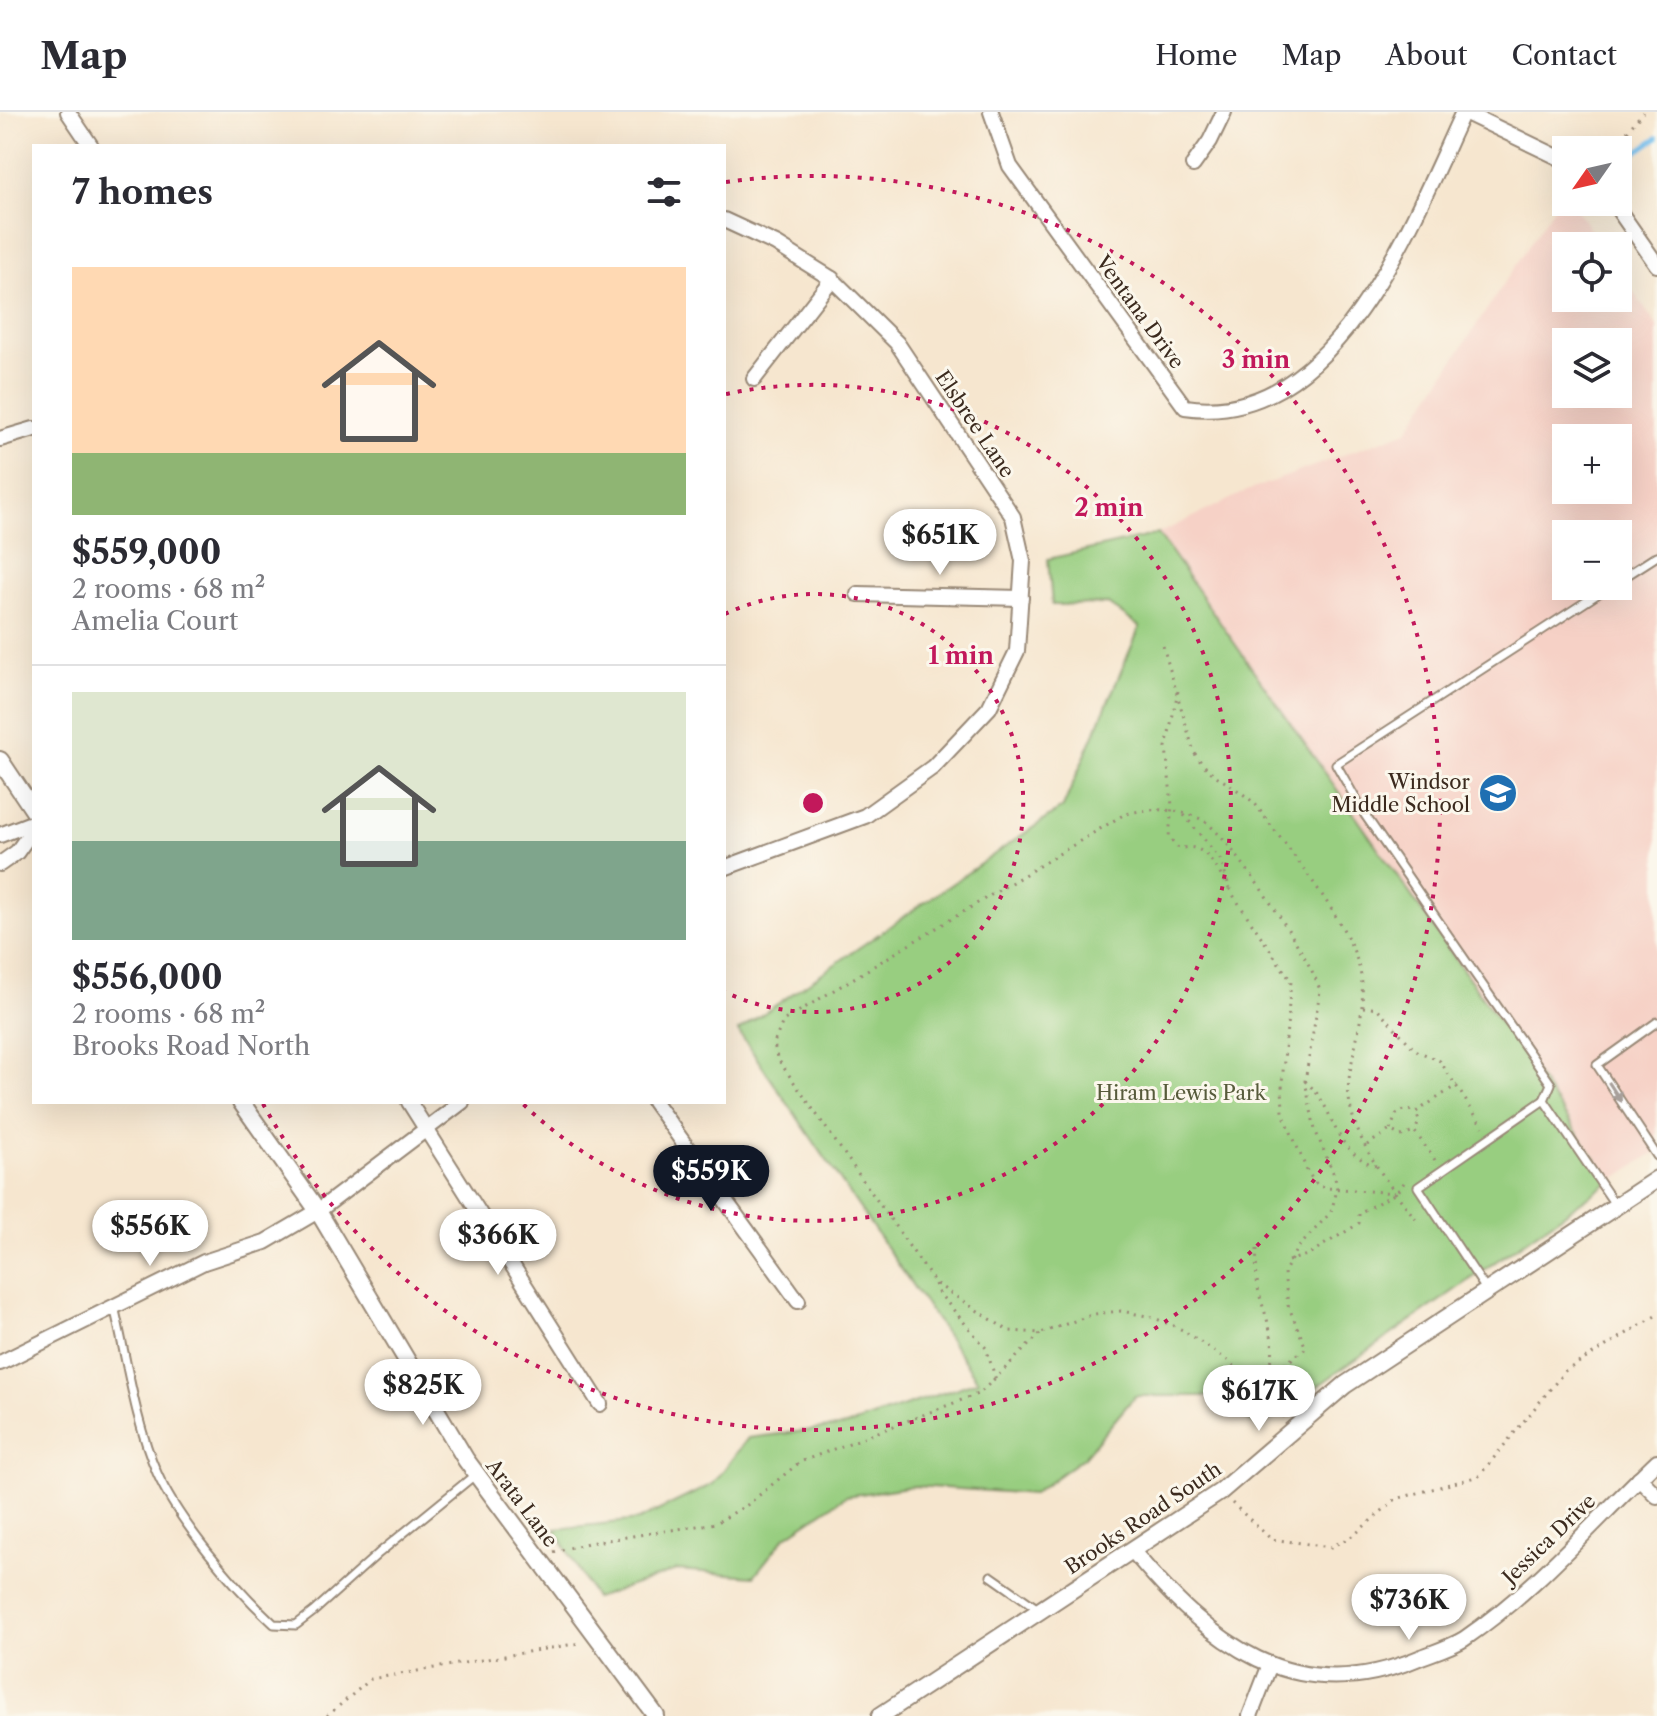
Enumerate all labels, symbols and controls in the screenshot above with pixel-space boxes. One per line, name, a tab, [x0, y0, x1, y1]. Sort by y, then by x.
text: Map	[40, 32, 128, 79]
text: Home	[1155, 38, 1237, 72]
text: Map	[1281, 38, 1341, 72]
text: About	[1385, 38, 1467, 72]
text: Contact	[1511, 38, 1617, 72]
north arrow	[1552, 136, 1632, 216]
map controls	[1552, 136, 1632, 600]
icon: filters	[642, 170, 686, 214]
text: 7 homes	[72, 171, 213, 213]
button: locate	[1552, 232, 1632, 312]
street label: Ventana Drive	[1090, 250, 1189, 373]
icon: home	[307, 319, 451, 463]
button: layers	[1552, 328, 1632, 408]
text: 3 min	[1222, 345, 1291, 374]
street label: Elsbree Lane	[930, 366, 1020, 482]
button: +	[1552, 424, 1632, 504]
text: 2 min	[1074, 493, 1144, 522]
pin: $651K	[884, 509, 996, 577]
text: $651K	[902, 519, 978, 551]
button: −	[1552, 520, 1632, 600]
text: $559,000	[72, 531, 221, 573]
text: 2 rooms · 68 m²	[72, 573, 265, 605]
text: Amelia Court	[72, 605, 238, 637]
text: 1 min	[928, 641, 994, 670]
icon: home	[307, 744, 451, 888]
place label: Windsor Middle School	[1331, 770, 1471, 817]
school or university icon: Windsor Middle School	[1477, 772, 1519, 814]
centre of rings	[799, 789, 827, 817]
text: $556,000	[72, 956, 223, 998]
text: 2 rooms · 68 m²	[72, 998, 265, 1030]
text: Brooks Road North	[72, 1030, 310, 1062]
park label: Hiram Lewis Park	[1096, 1081, 1268, 1105]
one-way arrow	[1608, 1081, 1622, 1103]
pin: $559K	[655, 1145, 767, 1213]
text: $559K	[671, 1155, 751, 1187]
pin: $556K	[94, 1200, 206, 1268]
pin: $366K	[442, 1209, 554, 1277]
text: $556K	[110, 1210, 190, 1242]
text: $366K	[457, 1219, 539, 1251]
pin: $825K	[367, 1359, 479, 1427]
pin: $617K	[1203, 1365, 1315, 1433]
text: $825K	[382, 1369, 464, 1401]
text: $617K	[1221, 1375, 1297, 1407]
street label: Arata Lane	[481, 1454, 563, 1552]
street label: Brooks Road South	[1060, 1457, 1226, 1579]
street label: Jessica Drive	[1495, 1489, 1600, 1591]
pin: $736K	[1353, 1574, 1465, 1642]
text: $736K	[1369, 1584, 1449, 1616]

